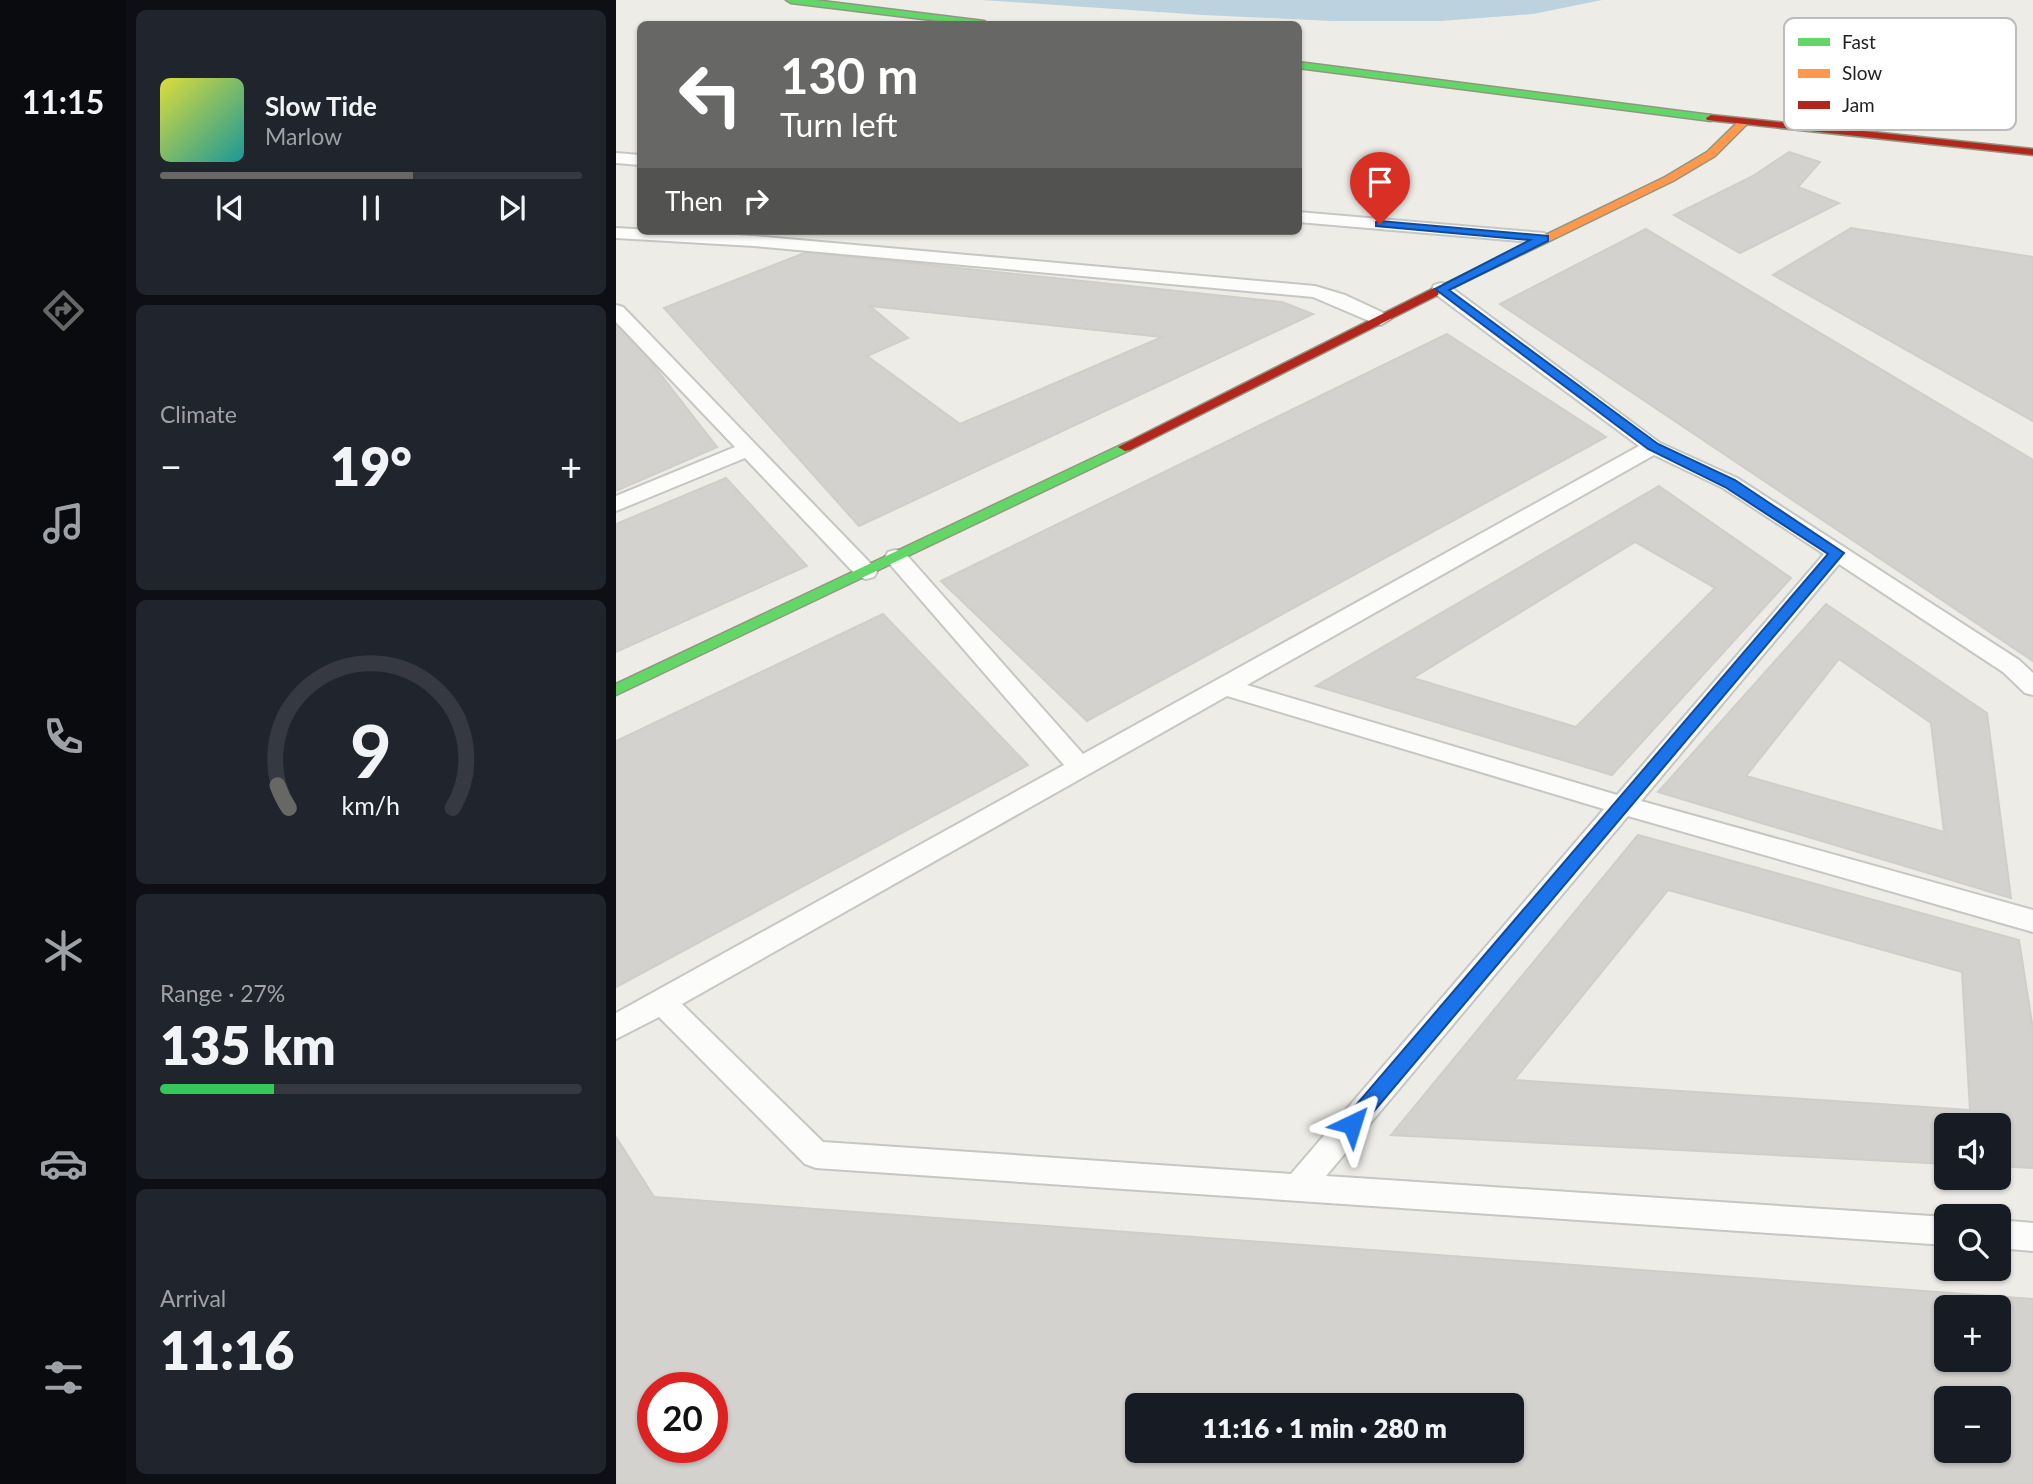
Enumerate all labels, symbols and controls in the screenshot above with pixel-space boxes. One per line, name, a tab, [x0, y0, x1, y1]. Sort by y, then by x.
legend	[1784, 18, 2016, 130]
text: Fast	[1842, 30, 1876, 53]
text: 130 m	[780, 46, 918, 104]
icon: left	[665, 49, 756, 140]
text: Slow	[1842, 61, 1882, 84]
text: 11:15	[22, 82, 104, 121]
text: Slow Tide	[265, 90, 377, 122]
text: Jam	[1842, 93, 1875, 116]
text: Turn left	[780, 105, 897, 144]
text: Marlow	[265, 122, 342, 150]
pin	[1350, 152, 1410, 224]
icon: arrive	[1361, 163, 1399, 201]
icon: right	[737, 182, 775, 220]
text: Then	[665, 185, 723, 217]
icon: previous	[211, 189, 249, 227]
icon: pause	[352, 189, 390, 227]
icon: next	[493, 189, 531, 227]
icon: directions	[39, 286, 88, 335]
text: Climate	[160, 400, 237, 428]
text: 19°	[330, 435, 412, 497]
text: −	[160, 443, 182, 489]
text: +	[560, 443, 582, 489]
icon: music	[39, 499, 88, 548]
text: 9	[350, 706, 392, 794]
icon: phone	[39, 712, 88, 761]
text: km/h	[342, 790, 400, 820]
icon: climate	[39, 926, 88, 975]
text: Range · 27%	[160, 979, 285, 1007]
text: 135 km	[160, 1014, 336, 1076]
position arrow	[1315, 1087, 1389, 1161]
map controls	[1934, 1113, 2011, 1463]
button: sound	[1934, 1113, 2011, 1190]
icon: car	[39, 1139, 88, 1188]
button: search	[1934, 1204, 2011, 1281]
text: Arrival	[160, 1284, 226, 1312]
button: +	[1934, 1295, 2011, 1372]
text: 11:16	[160, 1319, 294, 1381]
icon: filters	[39, 1353, 88, 1402]
speed limit sign: 20	[637, 1372, 728, 1463]
button: −	[1934, 1386, 2011, 1463]
text: 11:16 · 1 min · 280 m	[1202, 1412, 1447, 1444]

